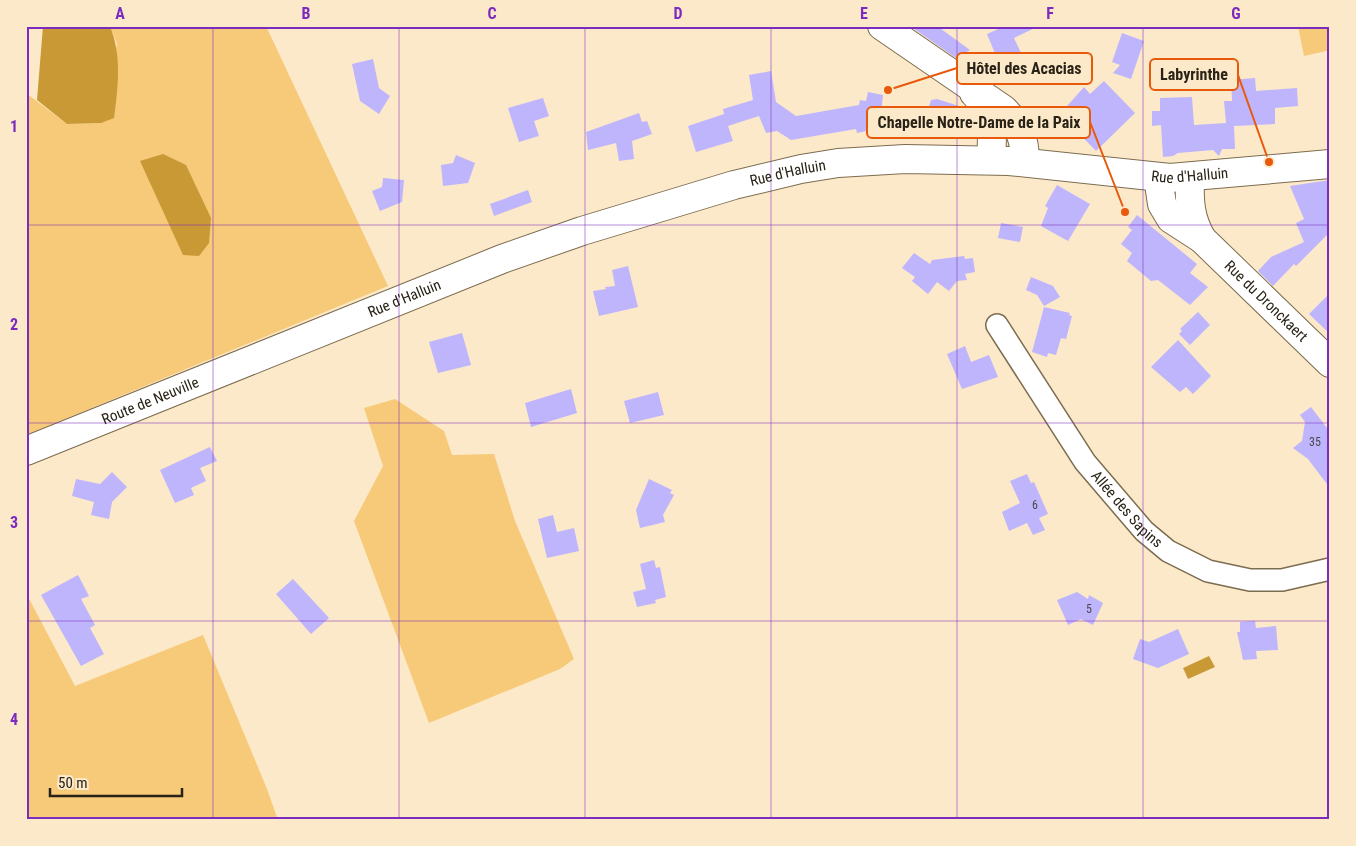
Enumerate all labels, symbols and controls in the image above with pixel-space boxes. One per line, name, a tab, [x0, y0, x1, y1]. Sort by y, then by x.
text: A	[115, 4, 125, 23]
text: B	[302, 4, 311, 23]
text: C	[487, 4, 497, 23]
text: D	[673, 4, 683, 23]
text: E	[860, 4, 868, 23]
text: F	[1046, 4, 1054, 23]
text: G	[1231, 4, 1241, 23]
callout: Hôtel des Acacias	[957, 53, 1092, 84]
text: Hôtel des Acacias	[966, 59, 1082, 78]
callout: Labyrinthe	[1150, 59, 1238, 90]
text: Labyrinthe	[1160, 65, 1228, 84]
callout: Chapelle Notre-Dame de la Paix	[867, 107, 1090, 138]
text: Chapelle Notre-Dame de la Paix	[878, 113, 1081, 132]
text: 1	[10, 117, 18, 136]
street label: Rue d'Halluin	[748, 156, 827, 190]
street label: Rue d'Halluin	[1150, 164, 1229, 187]
street label: Rue du Dronckaert	[1221, 257, 1312, 346]
street label: Rue d'Halluin	[365, 276, 444, 321]
text: 2	[10, 315, 18, 334]
street label: Route de Neuville	[99, 373, 201, 428]
house number: 35	[1309, 435, 1321, 449]
street label: Allée des Sapins	[1087, 467, 1166, 552]
house number: 6	[1032, 498, 1038, 512]
text: 3	[10, 513, 18, 532]
house number: 5	[1086, 602, 1092, 616]
text: 4	[10, 710, 18, 729]
scale bar	[50, 766, 182, 798]
text: 50 m	[58, 774, 88, 792]

